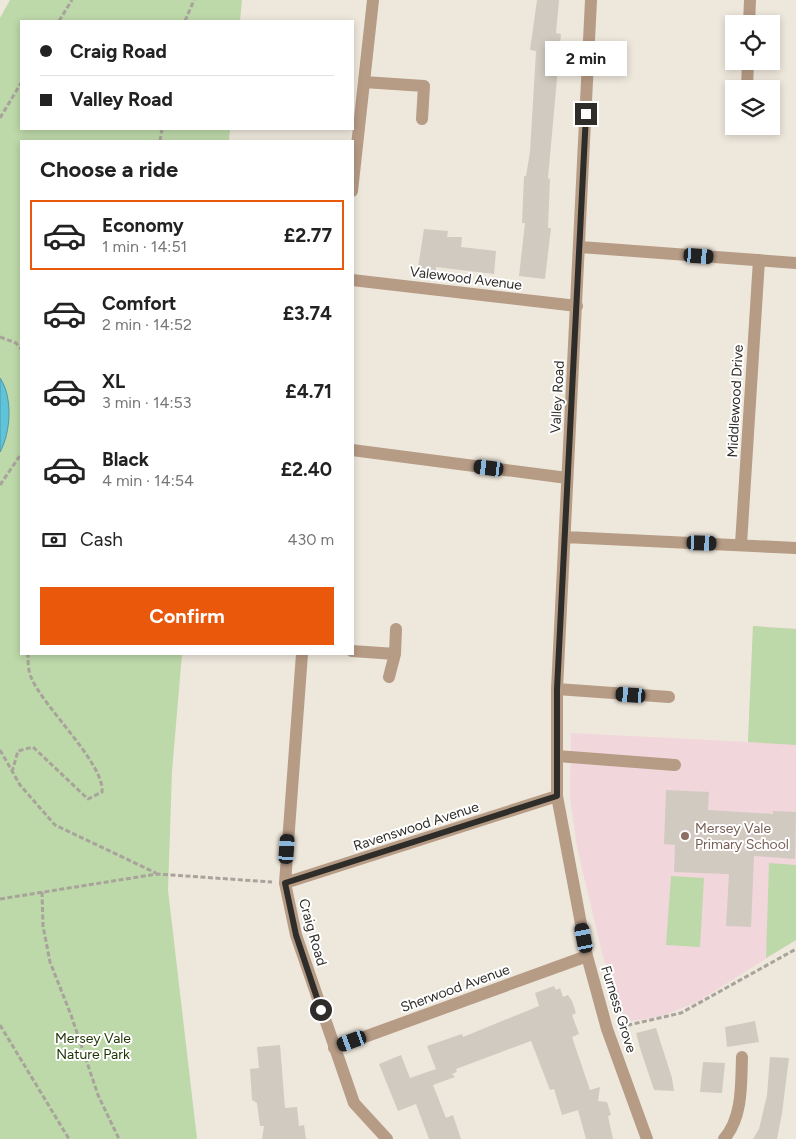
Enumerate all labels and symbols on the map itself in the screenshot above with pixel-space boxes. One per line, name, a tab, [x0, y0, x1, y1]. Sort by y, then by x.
callout: 2 min	[545, 42, 627, 76]
route end	[575, 103, 597, 125]
car	[683, 247, 714, 265]
street label: Valewood Avenue	[409, 263, 523, 294]
street label: Middlewood Drive	[724, 344, 747, 458]
street label: Valley Road	[547, 360, 568, 434]
car	[473, 459, 504, 477]
car	[686, 535, 717, 551]
car	[615, 686, 646, 704]
street label: Ravenswood Avenue	[351, 798, 481, 855]
place label: Mersey Vale Primary School	[695, 820, 789, 853]
marker: Mersey Vale Primary School	[679, 830, 691, 842]
car	[278, 834, 295, 864]
street label: Craig Road	[295, 897, 330, 968]
car	[573, 922, 594, 954]
street label: Sherwood Avenue	[398, 961, 512, 1016]
street label: Furness Grove	[597, 964, 640, 1055]
route start	[310, 999, 332, 1021]
car	[335, 1029, 368, 1053]
park label: Mersey Vale Nature Park	[55, 1030, 131, 1063]

